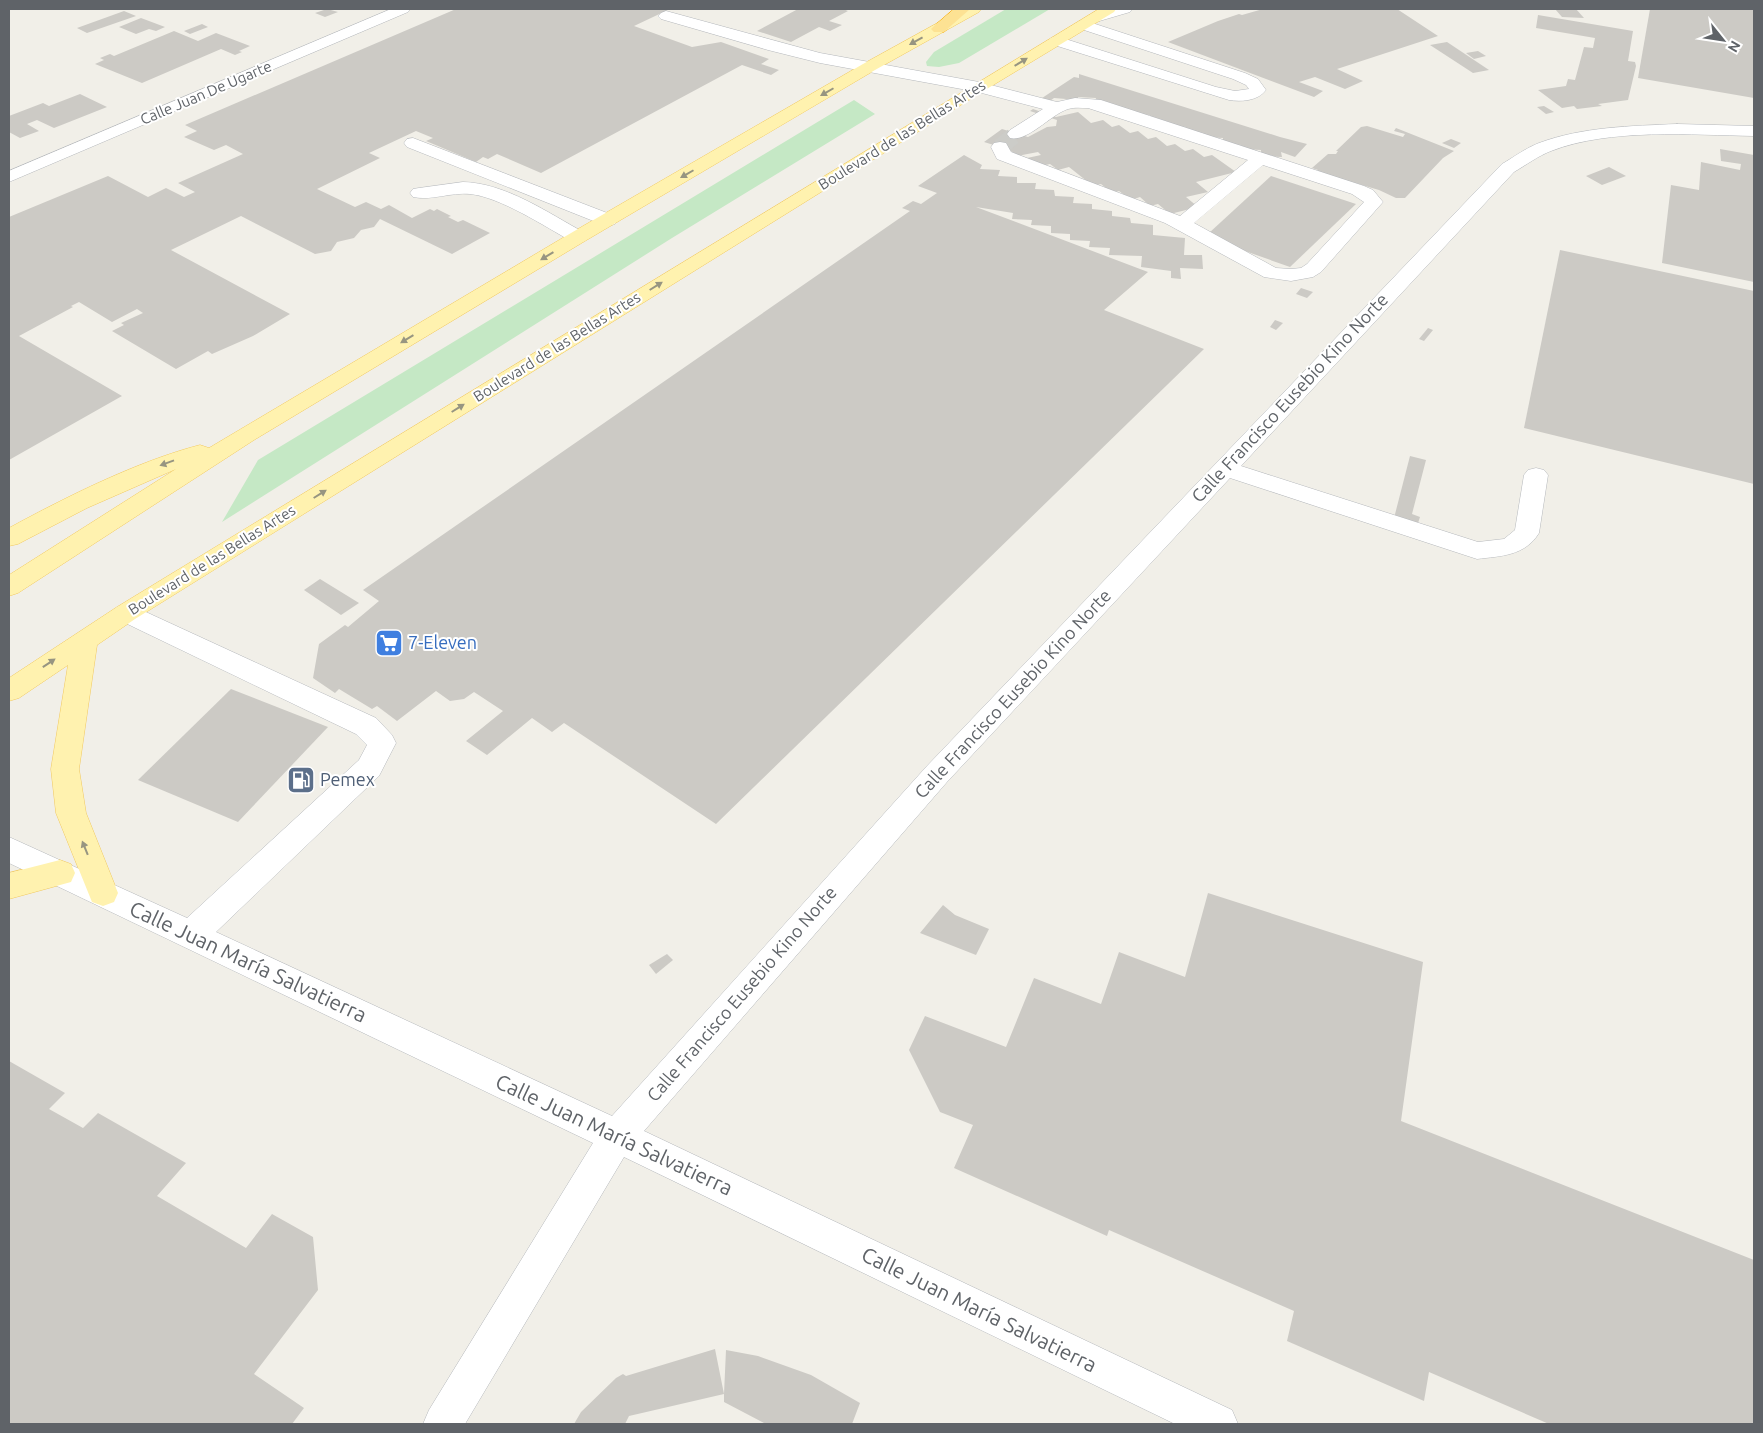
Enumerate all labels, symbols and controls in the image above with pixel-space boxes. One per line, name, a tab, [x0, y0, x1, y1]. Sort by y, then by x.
north arrow	[1698, 15, 1748, 65]
one-way arrow	[910, 37, 923, 46]
text: N	[1725, 38, 1744, 55]
street label: Calle Juan De Ugarte	[138, 57, 274, 128]
one-way arrow	[1013, 58, 1028, 66]
street label: Boulevard de las Bellas Artes	[815, 76, 988, 193]
one-way arrow	[821, 87, 834, 96]
one-way arrow	[680, 169, 694, 178]
one-way arrow	[540, 251, 553, 260]
one-way arrow	[650, 282, 663, 291]
street label: Boulevard de las Bellas Artes	[470, 288, 643, 405]
street label: Calle Francisco Eusebio Kino Norte	[1187, 289, 1391, 506]
one-way arrow	[401, 335, 414, 344]
one-way arrow	[452, 404, 465, 413]
one-way arrow	[160, 460, 175, 468]
one-way arrow	[314, 489, 327, 498]
street label: Boulevard de las Bellas Artes	[125, 501, 298, 618]
street label: Calle Francisco Eusebio Kino Norte	[910, 585, 1114, 802]
supermarket icon: 7-Eleven	[374, 628, 404, 658]
place label: 7-Eleven	[408, 632, 477, 652]
one-way arrow	[42, 659, 56, 668]
fuel station icon: Pemex	[286, 765, 316, 795]
place label: Pemex	[320, 769, 375, 789]
one-way arrow	[80, 841, 88, 855]
street label: Calle Francisco Eusebio Kino Norte	[642, 882, 840, 1105]
street label: Calle Juan María Salvatierra	[126, 896, 371, 1027]
street label: Calle Juan María Salvatierra	[492, 1069, 737, 1200]
street label: Calle Juan María Salvatierra	[858, 1242, 1101, 1377]

